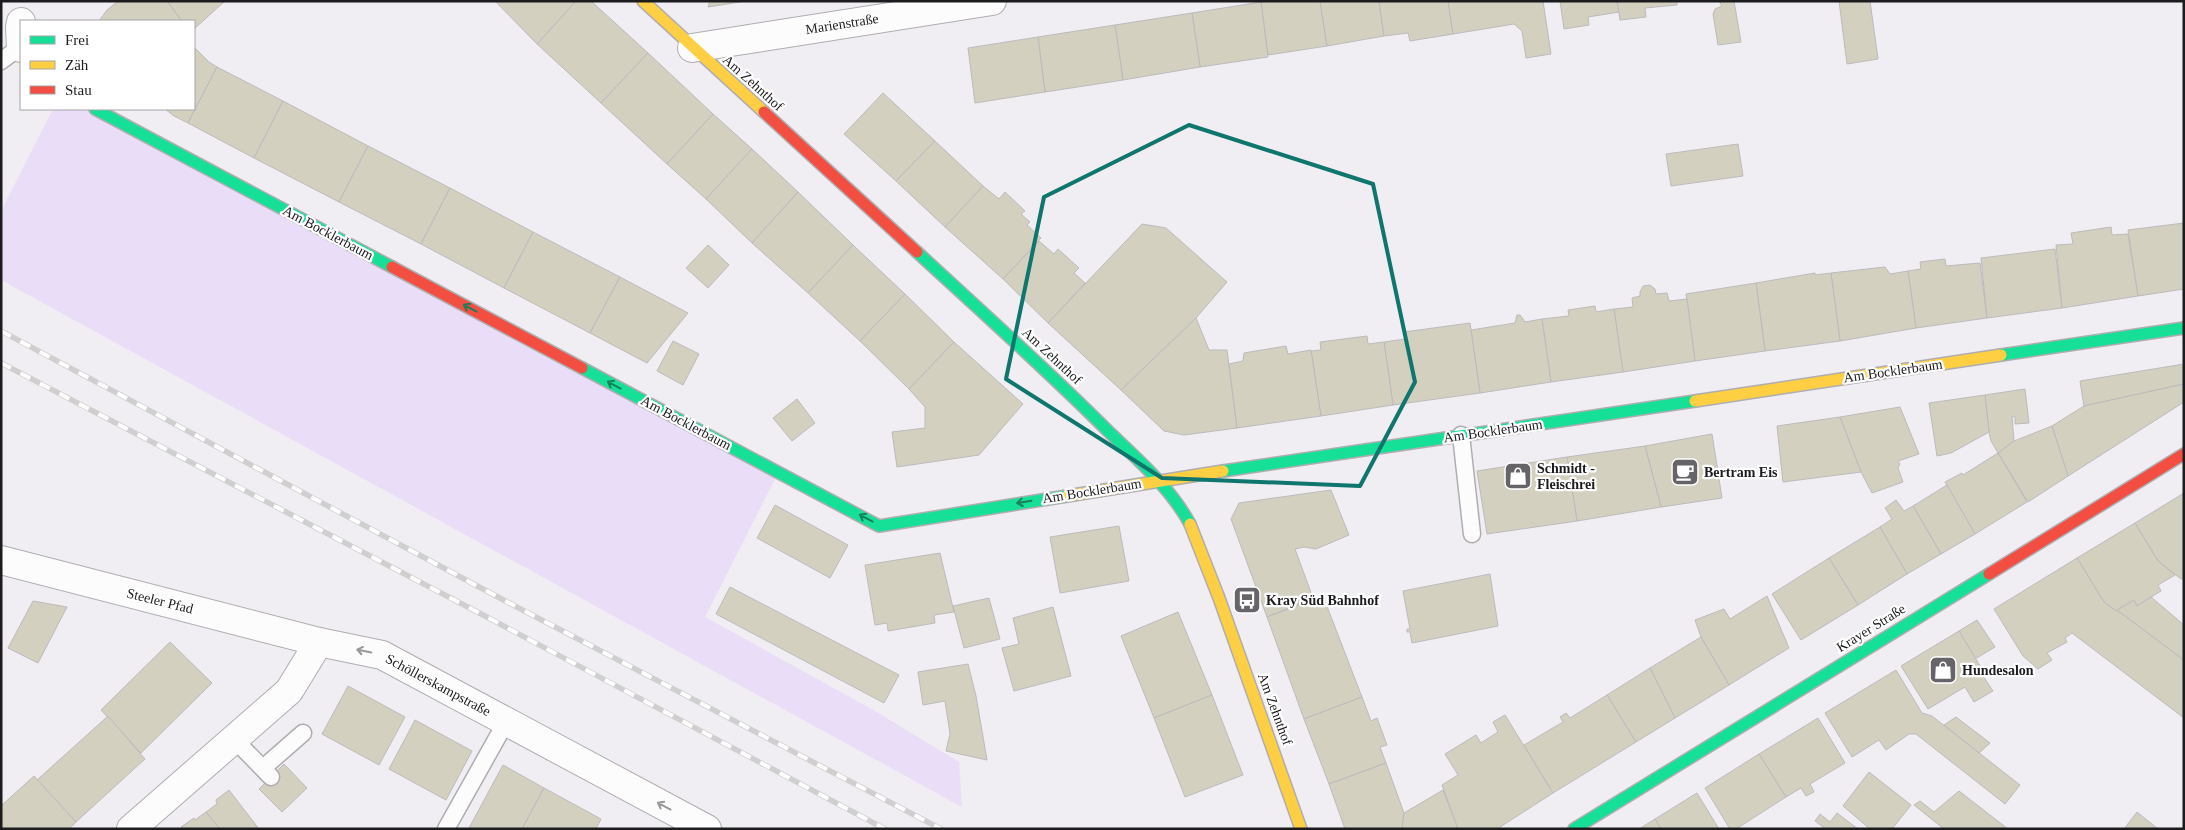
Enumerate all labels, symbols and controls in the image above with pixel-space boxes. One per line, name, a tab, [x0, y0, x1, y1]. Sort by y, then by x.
street label: Marienstraße	[804, 11, 880, 37]
legend	[20, 20, 195, 110]
text: Frei	[65, 32, 89, 48]
street label: Am Zehnthof	[720, 52, 786, 114]
text: Zäh	[65, 57, 89, 73]
text: Stau	[65, 82, 92, 98]
street label: Am Bocklerbaum	[280, 203, 376, 263]
one-way arrow	[463, 303, 478, 313]
street label: Am Zehnthof	[1019, 325, 1085, 388]
street label: Am Bocklerbaum	[1842, 357, 1944, 385]
one-way arrow	[607, 379, 622, 389]
street label: Am Bocklerbaum	[638, 393, 734, 453]
street label: Am Bocklerbaum	[1442, 417, 1544, 445]
cafe icon: Bertram Eis	[1670, 457, 1700, 487]
shop icon: Schmidt - Fleischrei	[1503, 461, 1533, 491]
place label: Schmidt - Fleischrei	[1537, 461, 1595, 492]
place label: Bertram Eis	[1704, 465, 1778, 480]
street label: Am Bocklerbaum	[1041, 476, 1143, 506]
one-way arrow	[1017, 498, 1033, 508]
one-way arrow	[858, 513, 873, 523]
street label: Steeler Pfad	[125, 585, 195, 617]
bus stop icon: Kray Süd Bahnhof	[1232, 585, 1262, 615]
place label: Kray Süd Bahnhof	[1266, 593, 1379, 608]
street label: Krayer Straße	[1834, 601, 1908, 655]
one-way arrow	[357, 646, 373, 656]
street label: Schöllerskampstraße	[383, 651, 493, 719]
shop icon: Hundesalon	[1928, 655, 1958, 685]
place label: Hundesalon	[1962, 663, 2034, 678]
street label: Am Zehnthof	[1255, 671, 1295, 748]
one-way arrow	[656, 801, 671, 811]

